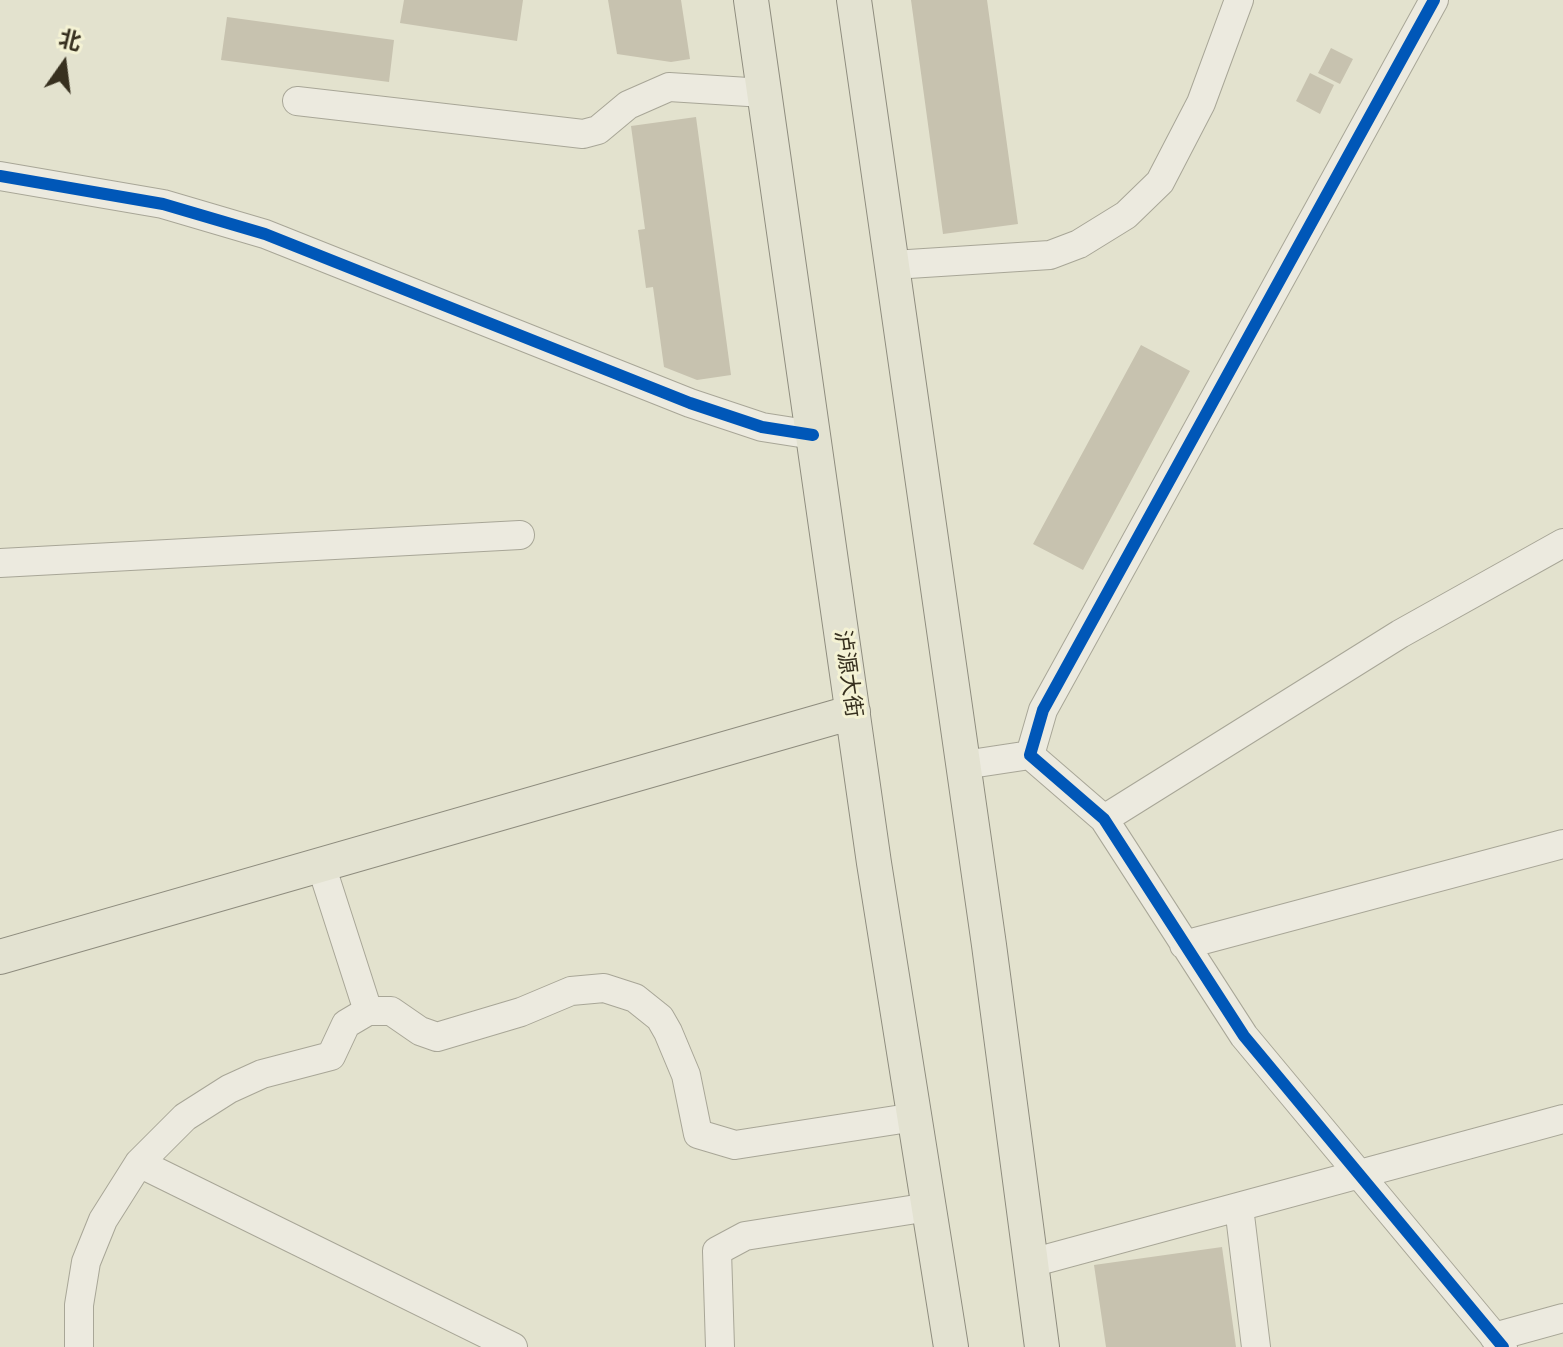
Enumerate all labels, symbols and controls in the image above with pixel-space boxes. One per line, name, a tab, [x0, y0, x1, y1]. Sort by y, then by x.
north arrow	[24, 24, 104, 104]
text: 北	[56, 25, 84, 55]
street label: 泸源大街	[828, 629, 866, 719]

